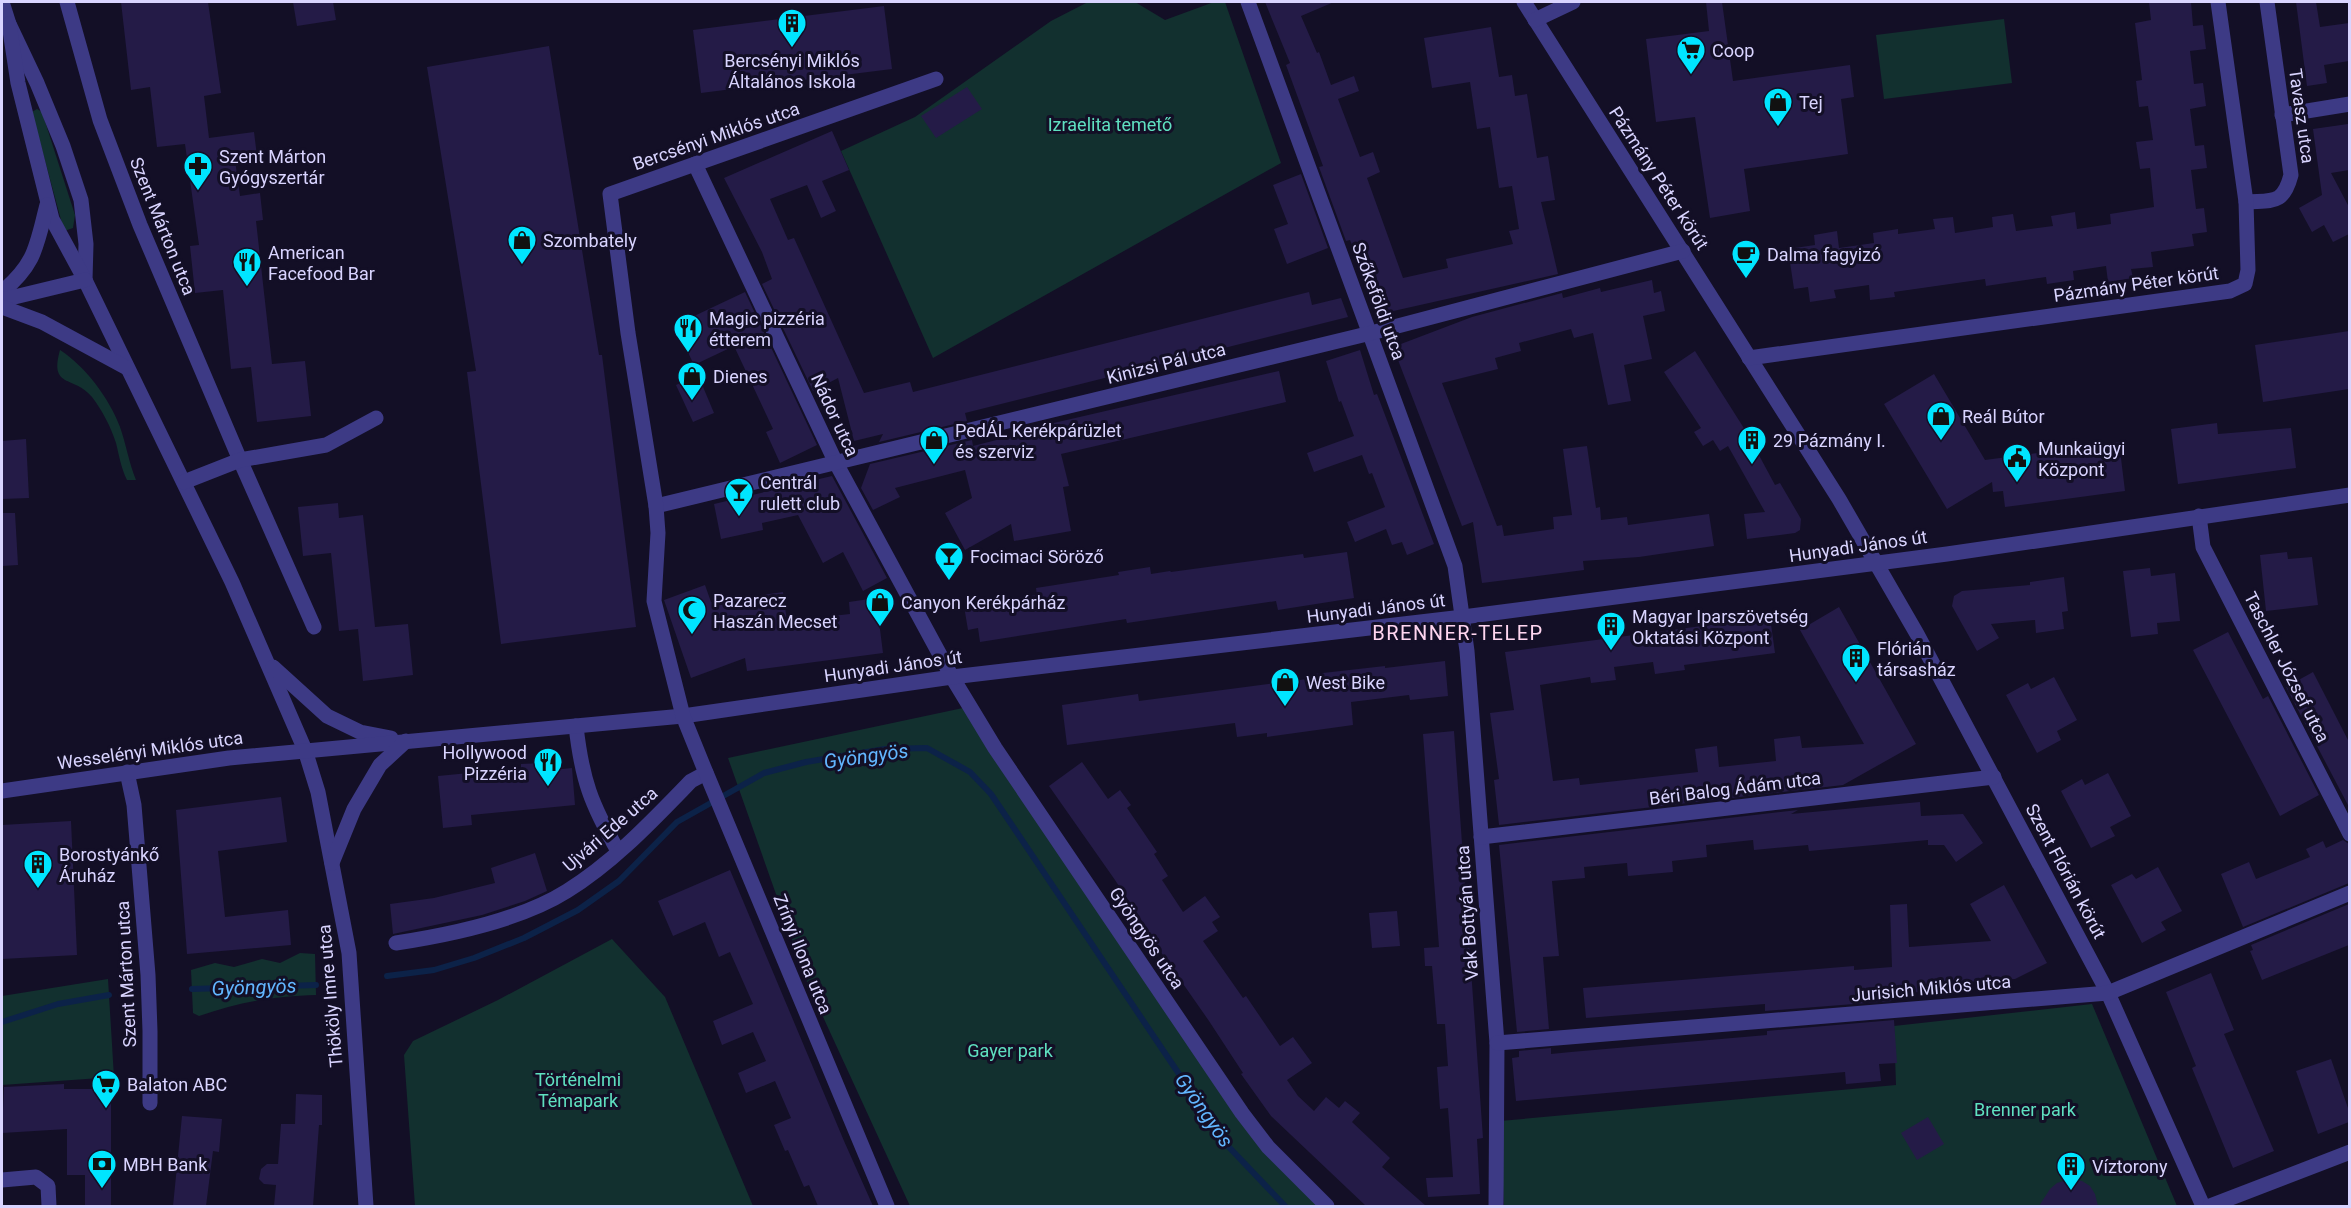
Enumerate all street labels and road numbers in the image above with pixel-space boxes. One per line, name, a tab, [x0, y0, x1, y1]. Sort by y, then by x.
street label: Tavasz utca	[2285, 67, 2319, 165]
street label: Bercsényi Miklós utca	[630, 98, 802, 174]
street label: Pázmány Péter körút	[1605, 102, 1713, 254]
street label: Szent Márton utca	[126, 154, 200, 298]
street label: Szőkeföldi utca	[1348, 240, 1410, 362]
street label: Pázmány Péter körút	[2052, 262, 2220, 306]
street label: Kinizsi Pál utca	[1104, 338, 1228, 388]
street label: Nádor utca	[807, 370, 863, 460]
street label: Hunyadi János út	[1788, 526, 1929, 566]
street label: Taschler József utca	[2240, 588, 2334, 746]
street label: Hunyadi János út	[1306, 589, 1447, 627]
street label: Hunyadi János út	[823, 646, 964, 686]
street label: Wesselényi Miklós utca	[56, 727, 244, 773]
street label: Béri Balog Ádám utca	[1648, 767, 1822, 809]
street label: Ujvári Ede utca	[558, 782, 662, 876]
street label: Szent Flórián körút	[2022, 800, 2111, 942]
street label: Vak Bottyán utca	[1452, 845, 1482, 981]
street label: Gyöngyös utca	[1105, 883, 1189, 993]
street label: Zrínyi Ilona utca	[769, 891, 837, 1017]
street label: Szent Márton utca	[112, 900, 140, 1048]
street label: Thököly Imre utca	[313, 924, 347, 1068]
street label: Jurisich Miklós utca	[1850, 971, 2012, 1005]

